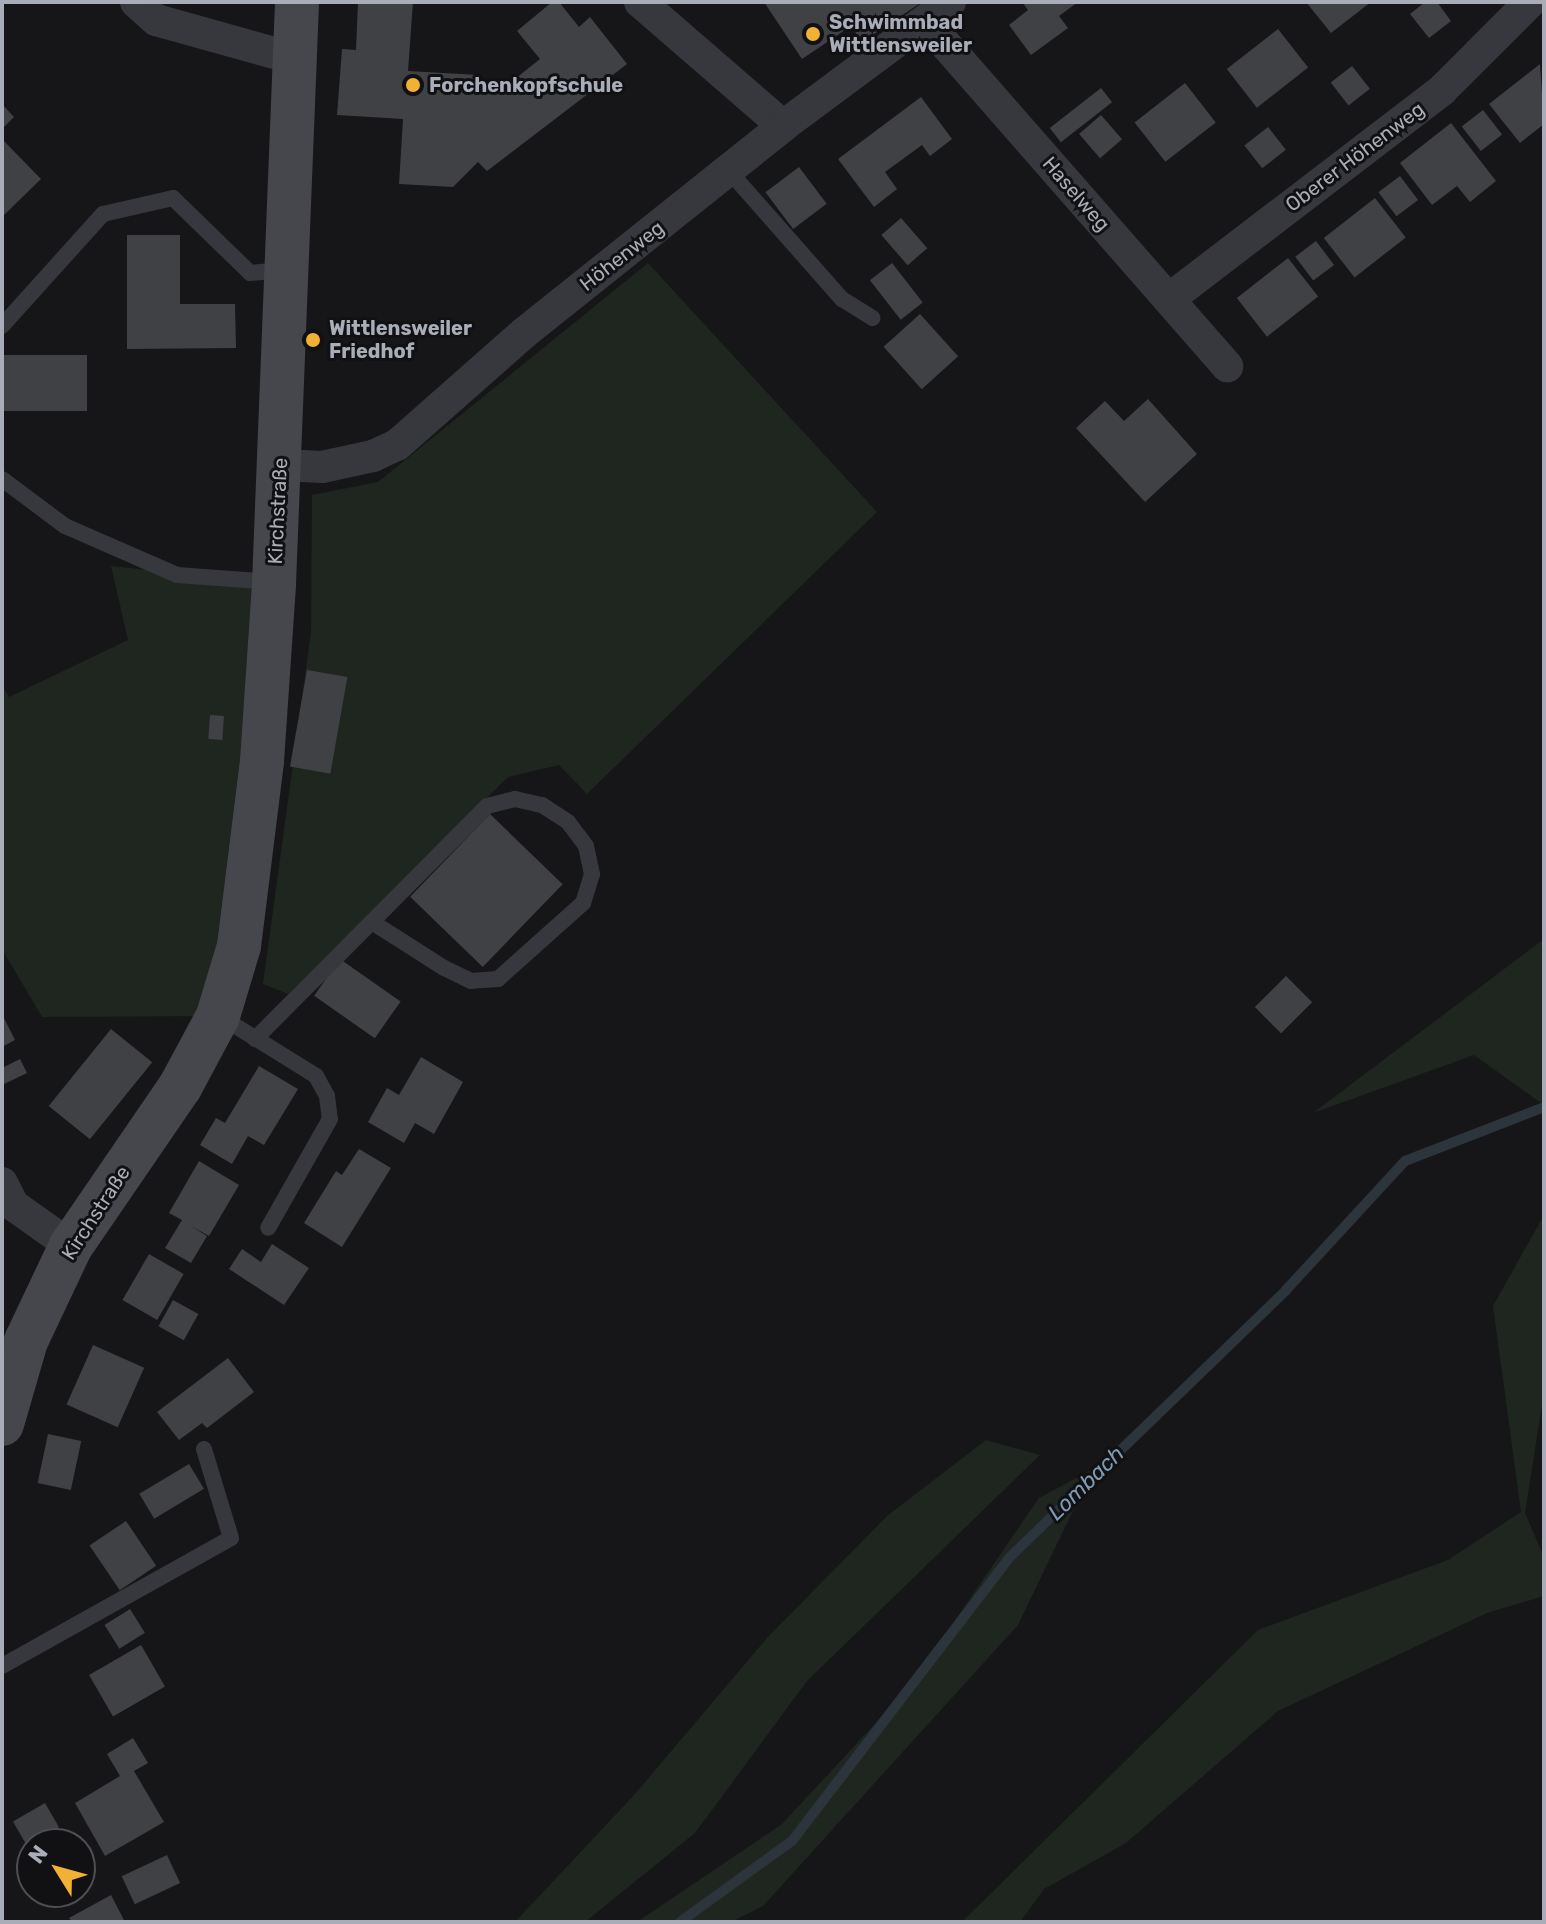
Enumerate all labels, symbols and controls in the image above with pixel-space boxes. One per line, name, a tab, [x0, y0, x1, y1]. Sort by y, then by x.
place label: Schwimmbad Wittlensweiler	[829, 10, 972, 57]
marker: Schwimmbad Wittlensweiler	[804, 25, 822, 43]
place label: Forchenkopfschule	[429, 73, 623, 97]
marker: Forchenkopfschule	[404, 76, 422, 94]
street label: Oberer Höhenweg	[1281, 97, 1429, 217]
street label: Haselweg	[1037, 152, 1115, 236]
street label: Höhenweg	[575, 216, 669, 296]
place label: Wittlensweiler Friedhof	[329, 316, 472, 363]
marker: Wittlensweiler Friedhof	[304, 331, 322, 349]
street label: Kirchstraße	[263, 457, 293, 565]
street label: Kirchstraße	[57, 1162, 135, 1264]
water label: Lombach	[1042, 1440, 1130, 1526]
north arrow	[16, 1828, 96, 1908]
text: N	[22, 1840, 54, 1869]

